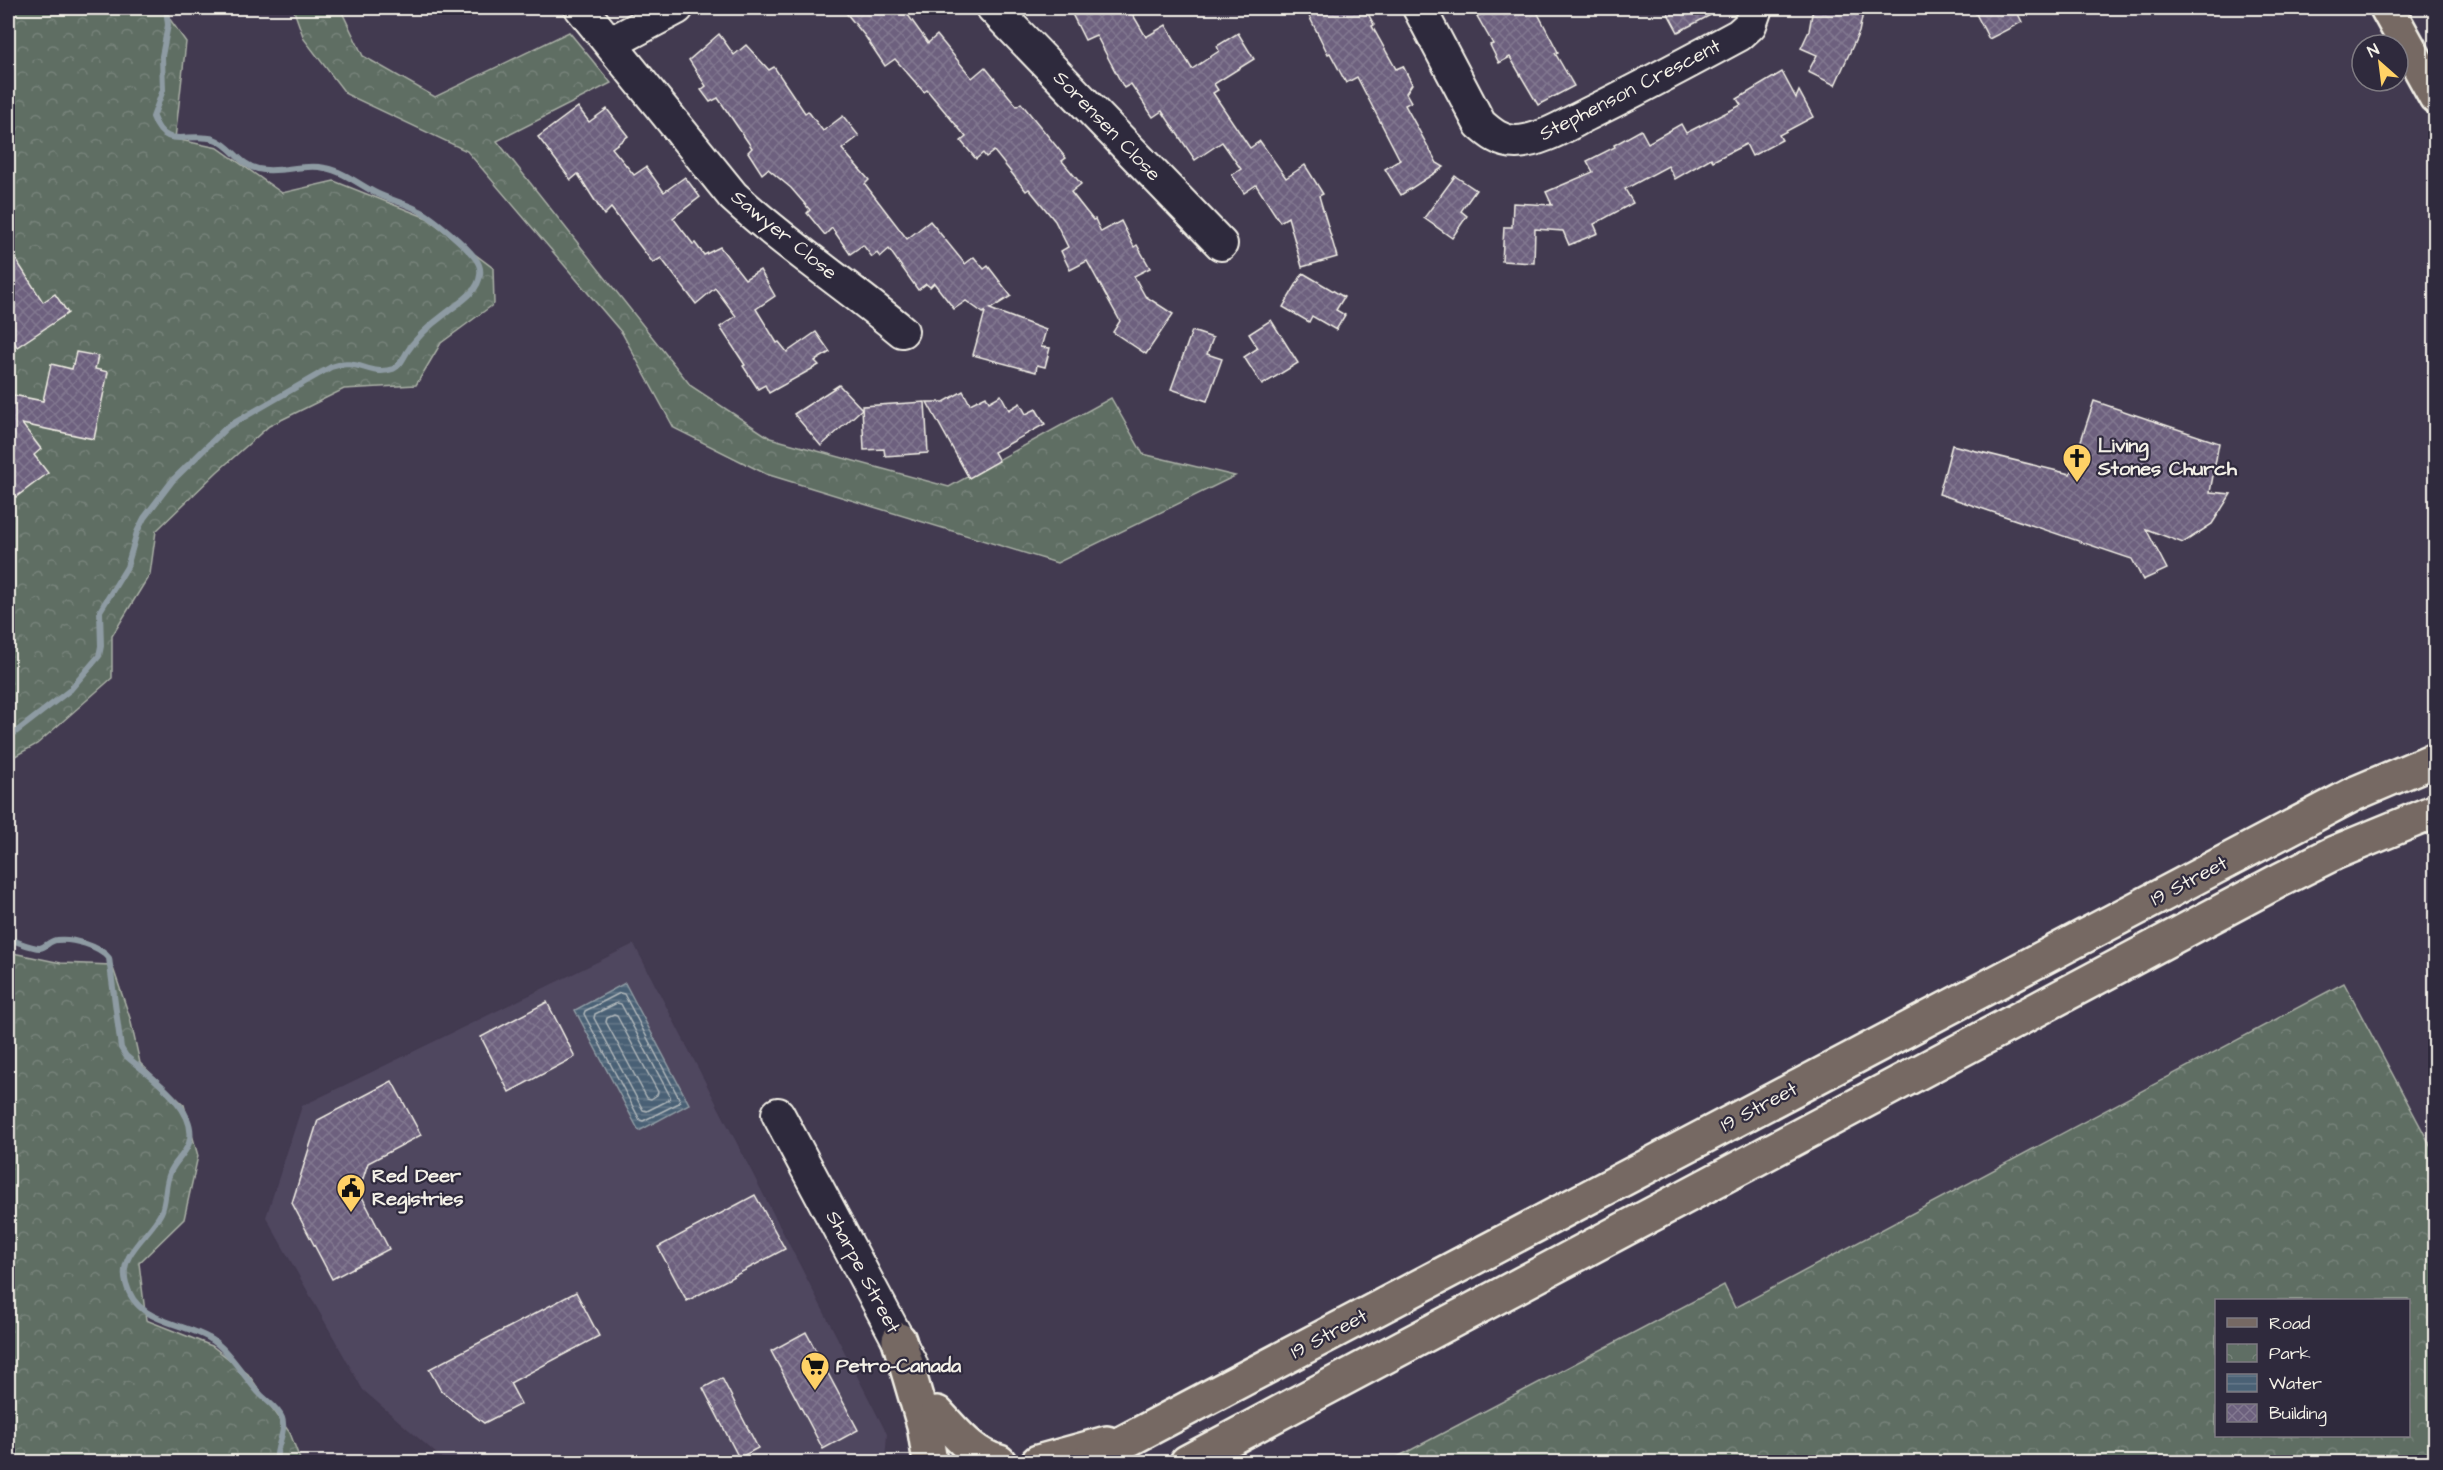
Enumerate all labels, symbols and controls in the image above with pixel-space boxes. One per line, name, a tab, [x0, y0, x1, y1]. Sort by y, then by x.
street label: Stephenson Crescent	[1534, 32, 1726, 148]
north arrow	[2350, 33, 2410, 93]
text: N	[2364, 39, 2383, 63]
street label: Sorensen Close	[1047, 64, 1167, 188]
street label: Sawyer Close	[724, 183, 843, 288]
place label: Living Stones Church	[2097, 432, 2238, 483]
church icon: Living Stones Church	[2061, 442, 2093, 484]
street label: 19 Street	[2145, 849, 2233, 913]
street label: 19 Street	[1715, 1075, 1803, 1139]
place label: Red Deer Registries	[372, 1162, 463, 1214]
public building icon: Red Deer Registries	[335, 1172, 367, 1214]
street label: Sharpe Street	[819, 1206, 907, 1338]
legend	[2215, 1299, 2410, 1437]
street label: 19 Street	[1285, 1302, 1373, 1366]
text: Road	[2269, 1311, 2310, 1336]
text: Park	[2269, 1341, 2311, 1366]
supermarket icon: Petro-Canada	[799, 1350, 831, 1392]
place label: Petro-Canada	[836, 1352, 962, 1380]
text: Water	[2269, 1371, 2322, 1396]
text: Building	[2269, 1401, 2327, 1427]

